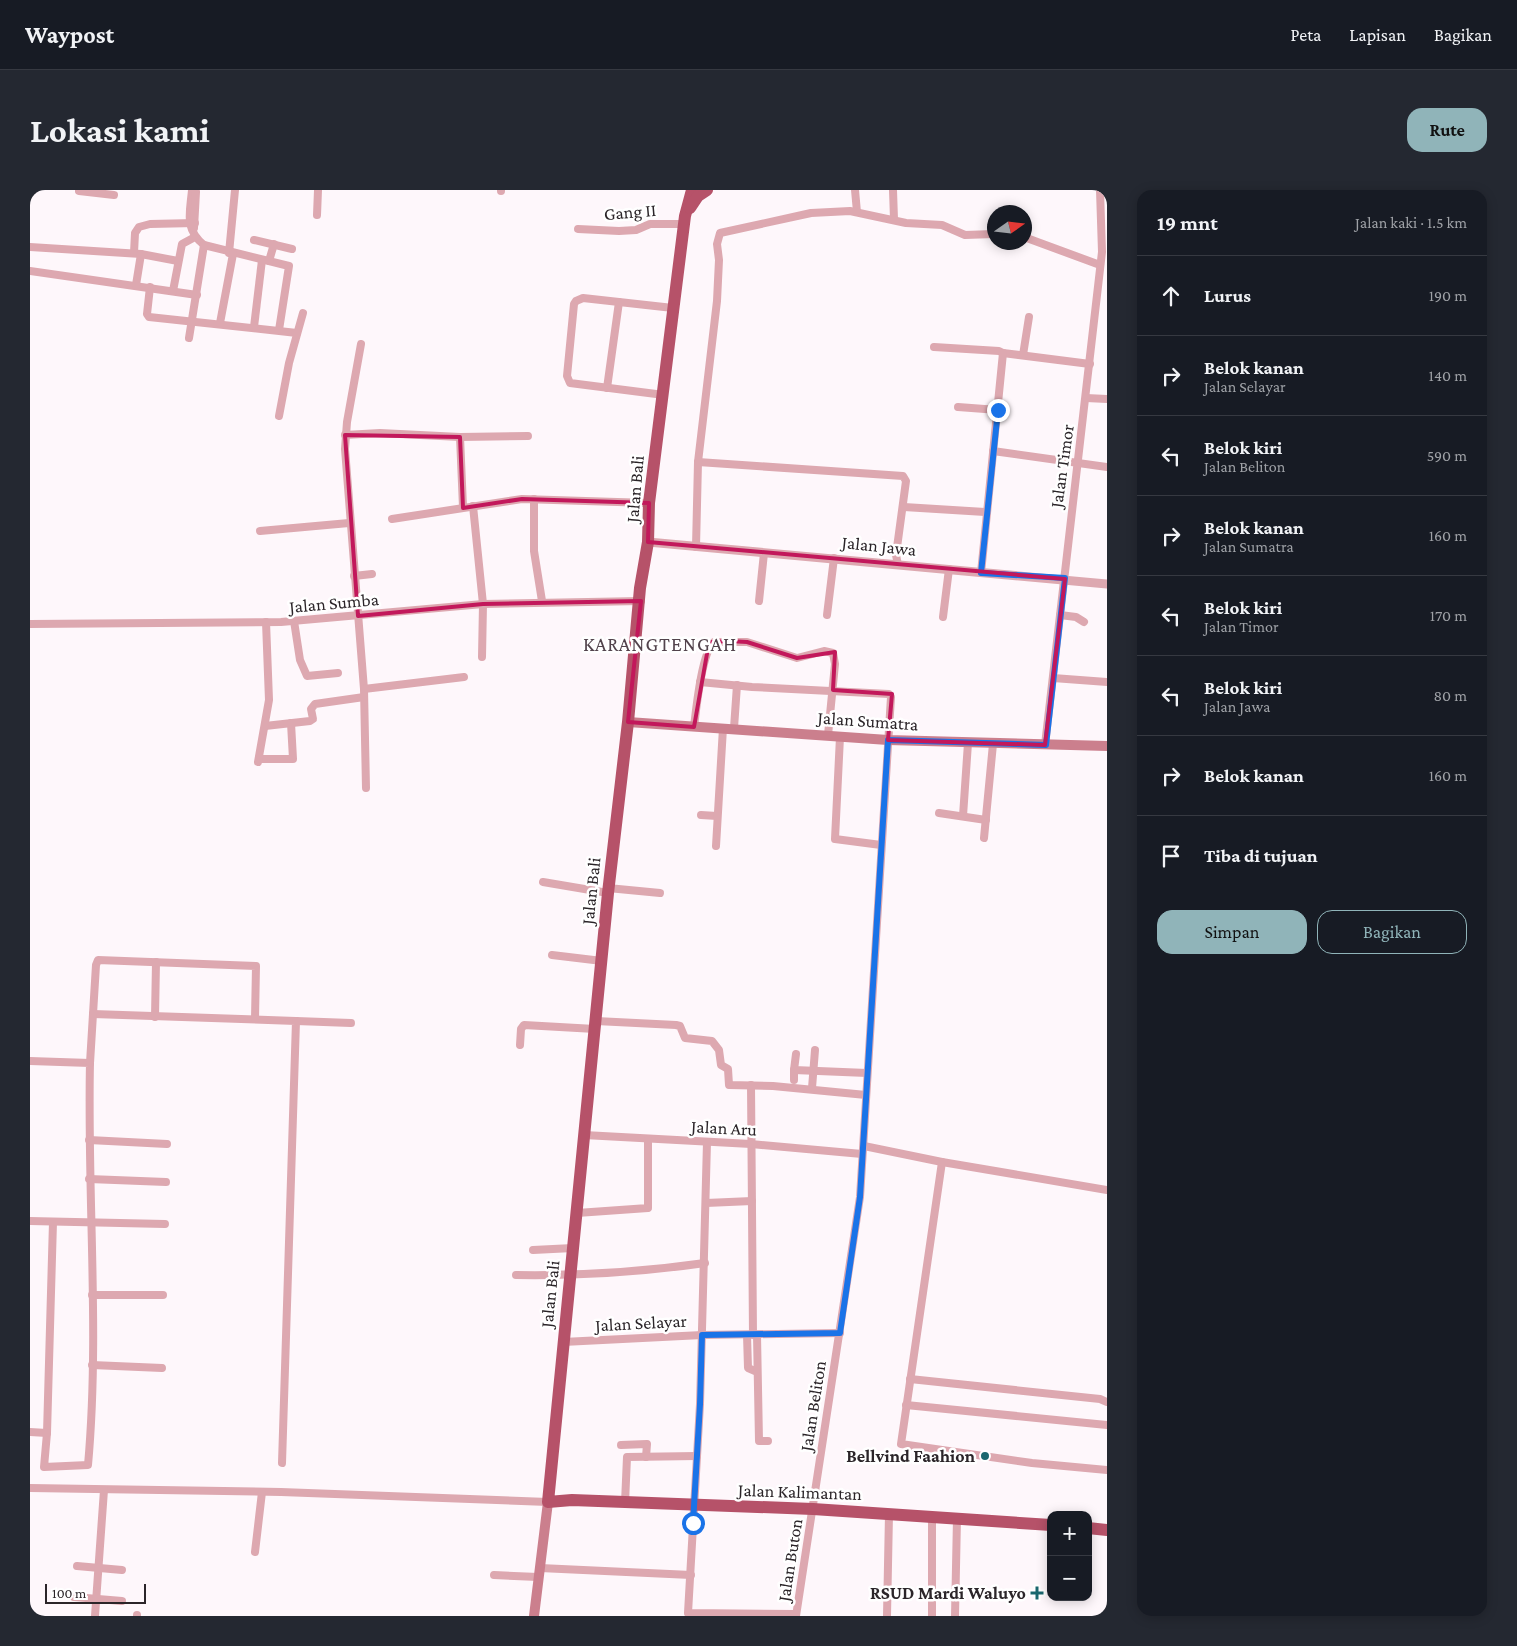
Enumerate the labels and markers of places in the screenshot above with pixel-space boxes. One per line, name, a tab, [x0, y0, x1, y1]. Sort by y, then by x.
place label: Bellvind Faahion	[846, 1446, 976, 1466]
marker: Bellvind Faahion	[979, 1450, 991, 1462]
place label: RSUD Mardi Waluyo	[870, 1583, 1026, 1603]
marker: RSUD Mardi Waluyo	[1030, 1586, 1044, 1600]

